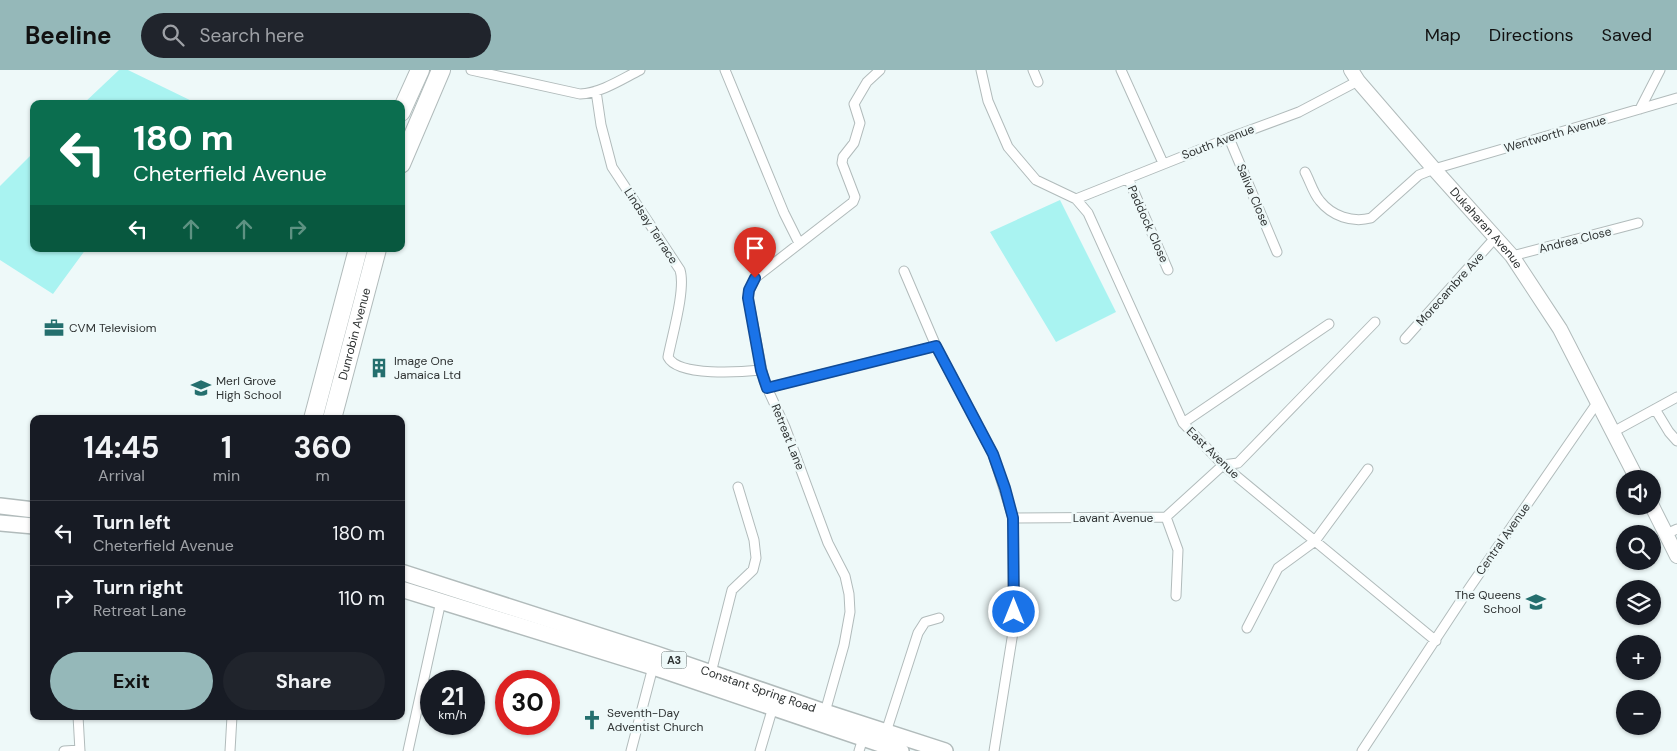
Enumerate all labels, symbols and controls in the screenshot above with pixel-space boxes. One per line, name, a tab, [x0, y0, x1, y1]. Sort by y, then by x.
search box	[141, 13, 491, 58]
text: Beeline	[25, 20, 111, 51]
icon: search	[159, 21, 187, 49]
text: Search here	[199, 23, 304, 48]
text: Map	[1425, 23, 1461, 47]
text: Directions	[1489, 23, 1574, 47]
text: Saved	[1602, 23, 1652, 47]
street label: Wentworth Avenue	[1502, 112, 1608, 156]
text: 180 m	[133, 115, 234, 161]
icon: left	[50, 120, 115, 185]
street label: South Avenue	[1179, 121, 1257, 163]
text: Cheterfield Avenue	[133, 159, 327, 188]
street label: Saliva Close	[1233, 161, 1273, 229]
street label: Paddock Close	[1124, 183, 1172, 265]
street label: Dukaharan Avenue	[1446, 184, 1526, 272]
street label: Lindsay Terrace	[620, 185, 682, 267]
icon: left	[124, 215, 152, 243]
icon: ahead	[177, 215, 205, 243]
icon: ahead	[230, 215, 258, 243]
icon: right	[283, 215, 311, 243]
street label: Andrea Close	[1537, 223, 1613, 257]
pin	[734, 227, 776, 278]
icon: arrive	[741, 234, 769, 262]
street label: Morecambre Ave	[1413, 248, 1488, 329]
street label: Dunrobin Avenue	[335, 286, 374, 382]
office icon: CVM Televisiom	[43, 317, 65, 339]
place label: CVM Televisiom	[69, 320, 157, 336]
place label: Image One Jamaica Ltd	[394, 353, 461, 383]
building icon: Image One Jamaica Ltd	[368, 357, 390, 379]
place label: Merl Grove High School	[216, 373, 281, 403]
school or university icon: Merl Grove High School	[190, 377, 212, 399]
street label: Retreat Lane	[767, 402, 809, 473]
street label: East Avenue	[1183, 424, 1243, 482]
text: 14:45	[83, 428, 160, 467]
text: 1	[221, 428, 232, 467]
text: 360	[293, 428, 352, 467]
text: Arrival	[98, 465, 145, 486]
text: min	[213, 465, 240, 486]
text: m	[315, 465, 330, 486]
map controls	[1616, 470, 1661, 735]
button: sound	[1616, 470, 1661, 515]
street label: Central Avenue	[1472, 500, 1534, 578]
text: Turn left	[93, 510, 171, 535]
street label: Lavant Avenue	[1073, 510, 1154, 526]
icon: left	[50, 519, 78, 547]
text: 180 m	[333, 521, 385, 546]
button: search	[1616, 525, 1661, 570]
text: Cheterfield Avenue	[93, 535, 234, 556]
text: Turn right	[93, 575, 183, 600]
button: layers	[1616, 580, 1661, 625]
icon: right	[50, 584, 78, 612]
position arrow	[987, 585, 1039, 637]
text: 110 m	[338, 586, 385, 611]
place label: The Queens School	[1455, 587, 1521, 617]
school or university icon: The Queens School	[1525, 591, 1547, 613]
text: Retreat Lane	[93, 600, 186, 621]
button: +	[1616, 635, 1661, 680]
button: Exit	[50, 652, 213, 710]
button: Share	[223, 652, 385, 710]
road number: A3	[662, 652, 686, 668]
street label: Constant Spring Road	[698, 662, 818, 716]
speed limit sign: 30	[495, 670, 560, 735]
text: 21	[441, 680, 464, 713]
button: −	[1616, 690, 1661, 735]
place label: Seventh-Day Adventist Church	[607, 705, 704, 735]
text: km/h	[438, 707, 467, 723]
church icon: Seventh-Day Adventist Church	[581, 709, 603, 731]

